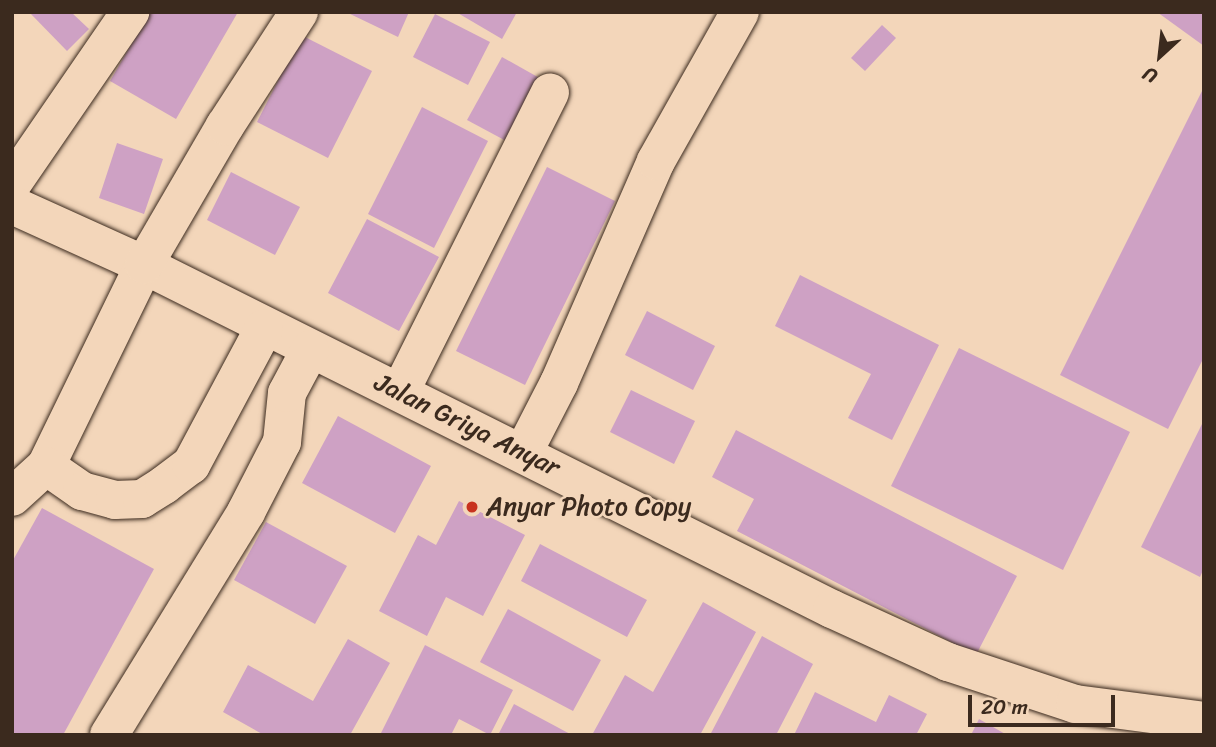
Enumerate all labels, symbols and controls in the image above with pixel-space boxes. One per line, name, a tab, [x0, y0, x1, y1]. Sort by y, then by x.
north arrow	[1125, 21, 1195, 91]
text: U	[1137, 58, 1163, 93]
street label: Jalan Griya Anyar	[369, 367, 565, 483]
place label: Anyar Photo Copy	[486, 491, 692, 523]
marker: Anyar Photo Copy	[464, 499, 480, 515]
scale bar	[971, 680, 1118, 724]
text: 20 m	[981, 688, 1028, 726]

